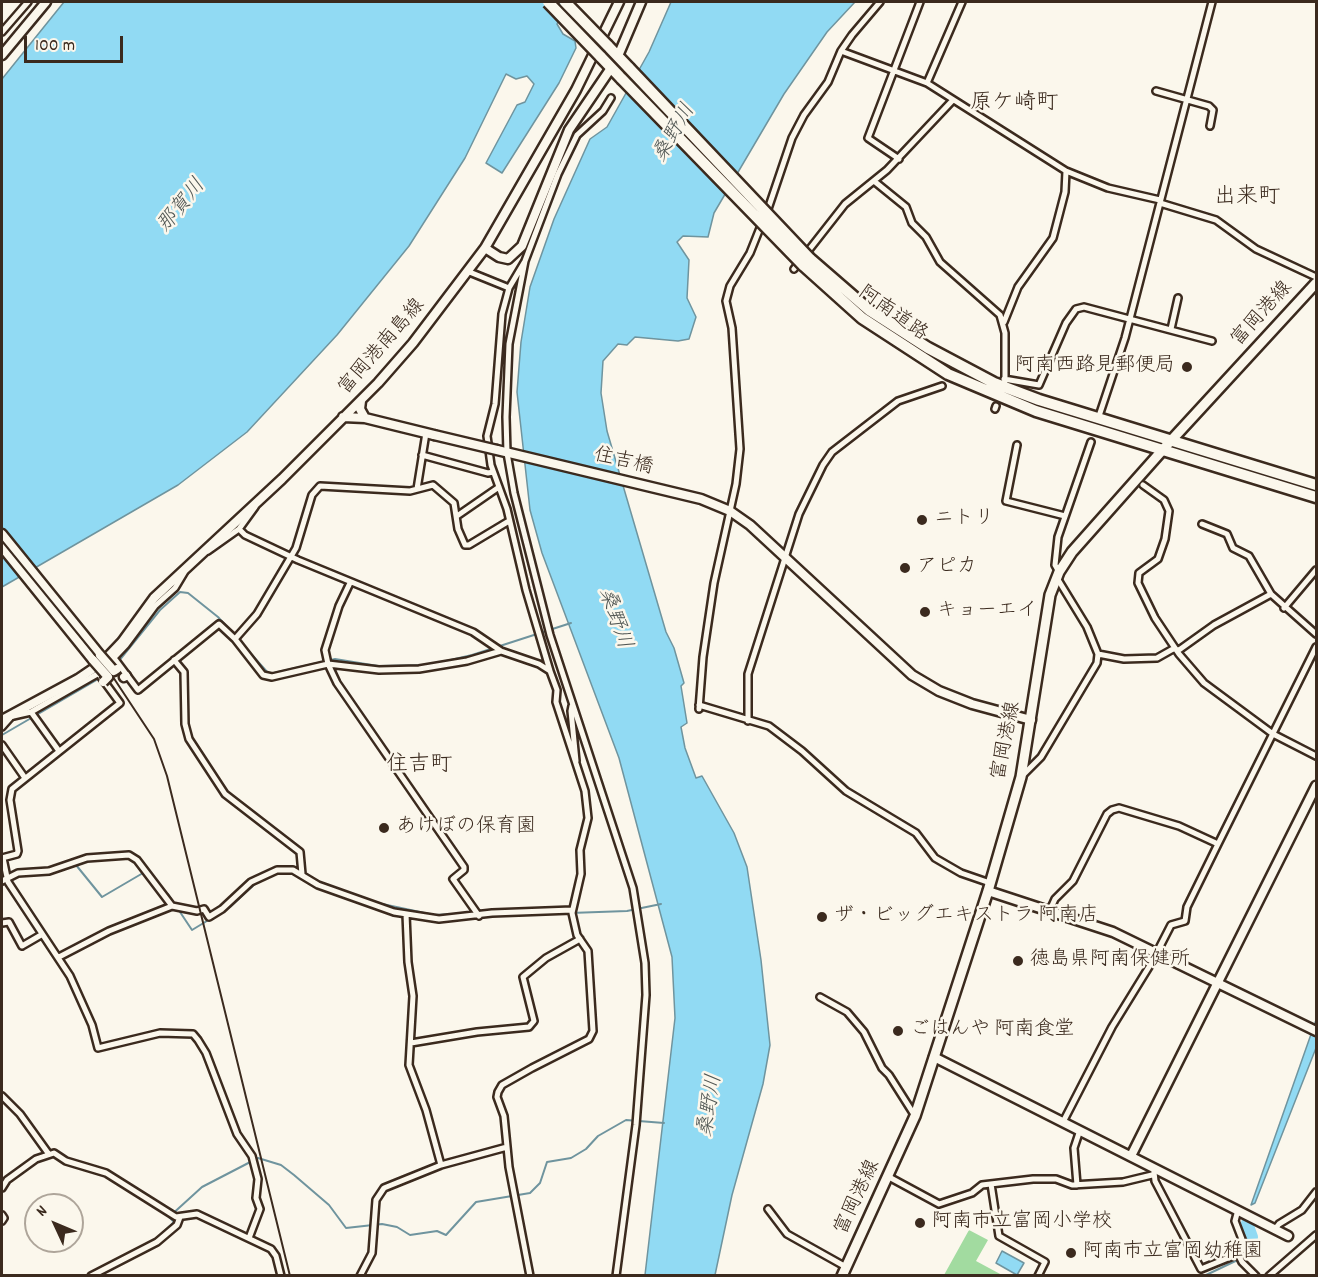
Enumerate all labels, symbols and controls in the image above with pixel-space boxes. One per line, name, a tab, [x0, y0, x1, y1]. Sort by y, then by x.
scale bar	[27, 24, 126, 62]
text: 100 m	[35, 34, 75, 59]
district label: 原ケ崎町	[970, 92, 1058, 118]
water label: 桑野川	[649, 100, 703, 168]
water label: 那賀川	[153, 175, 213, 239]
district label: 出来町	[1214, 186, 1280, 212]
street label: 富岡港線	[1227, 277, 1299, 353]
street label: 阿南道路	[852, 282, 932, 348]
street label: 富岡港南島線	[335, 295, 431, 401]
place label: 阿南西路見郵便局	[1015, 355, 1175, 379]
marker: 阿南西路見郵便局	[1180, 360, 1194, 374]
street label: 住吉橋	[591, 445, 655, 481]
place label: ニトリ	[934, 508, 994, 532]
marker: ニトリ	[915, 513, 929, 527]
place label: アピカ	[917, 556, 977, 580]
marker: アピカ	[898, 561, 912, 575]
water label: 桑野川	[591, 585, 635, 653]
place label: キョーエイ	[937, 600, 1037, 624]
marker: キョーエイ	[918, 605, 932, 619]
street label: 富岡港線	[989, 699, 1027, 783]
district label: 住吉町	[386, 754, 452, 780]
place label: あけぼの保育園	[396, 816, 536, 840]
marker: あけぼの保育園	[377, 821, 391, 835]
place label: ザ・ビッグエキストラ 阿南店	[834, 905, 1099, 929]
marker: ザ・ビッグエキストラ 阿南店	[815, 910, 829, 924]
place label: 徳島県阿南保健所	[1030, 949, 1190, 973]
marker: 徳島県阿南保健所	[1011, 954, 1025, 968]
place label: ごはんや 阿南食堂	[910, 1019, 1075, 1043]
marker: ごはんや 阿南食堂	[891, 1024, 905, 1038]
water label: 桑野川	[695, 1073, 729, 1139]
street label: 富岡港線	[831, 1157, 887, 1239]
north arrow	[24, 1193, 84, 1253]
text: N	[31, 1201, 53, 1222]
place label: 阿南市立富岡小学校	[932, 1211, 1112, 1235]
marker: 阿南市立富岡小学校	[913, 1216, 927, 1230]
place label: 阿南市立富岡幼稚園	[1083, 1241, 1263, 1265]
marker: 阿南市立富岡幼稚園	[1064, 1246, 1078, 1260]

